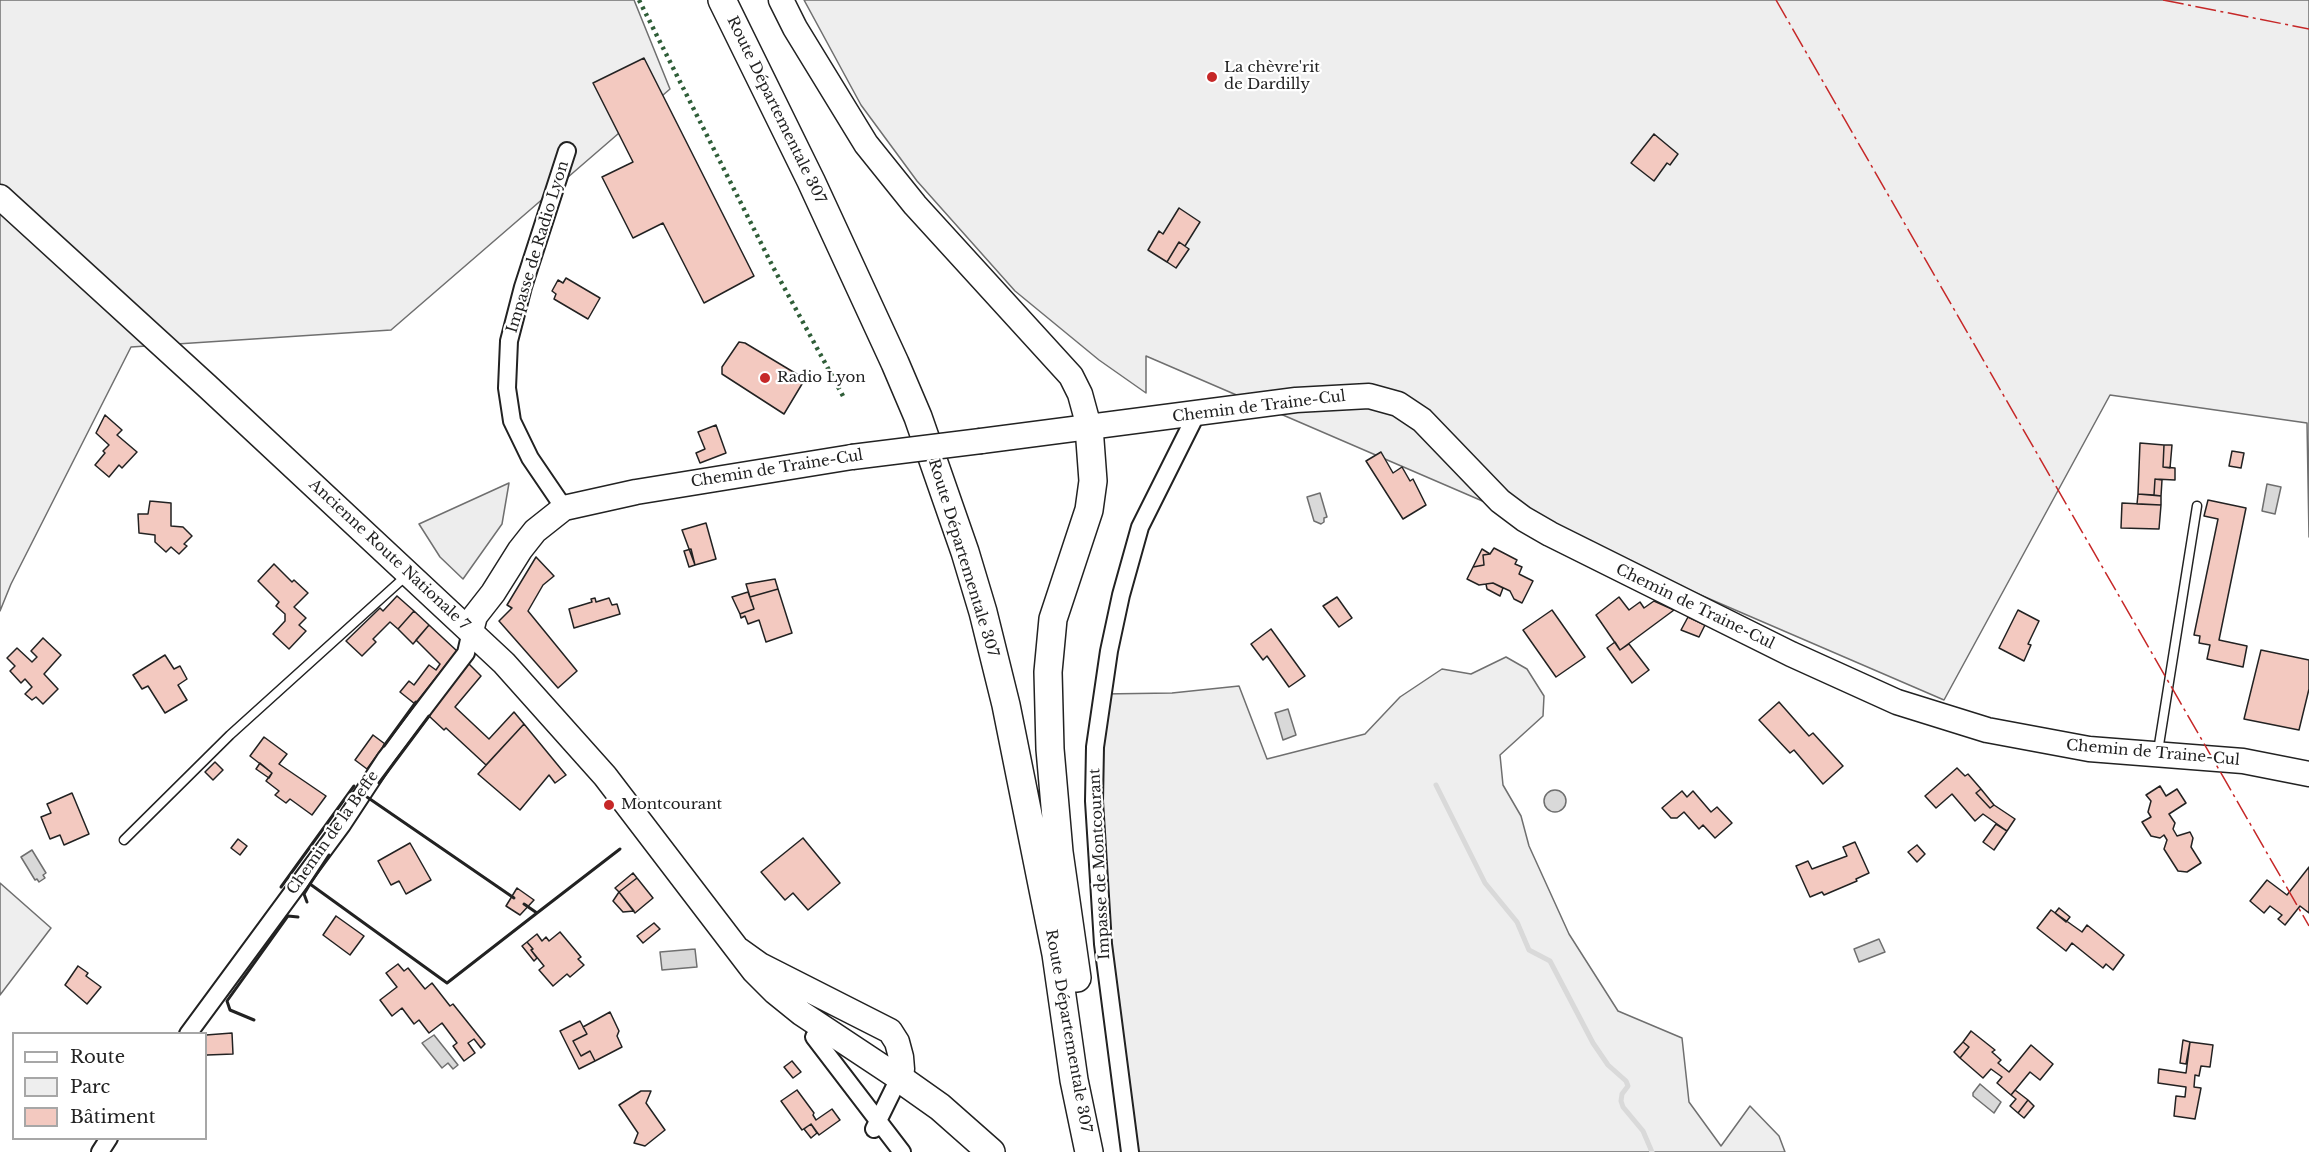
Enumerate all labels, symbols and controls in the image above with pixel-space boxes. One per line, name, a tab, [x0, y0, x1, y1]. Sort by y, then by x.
street label: Route Départementale 307	[723, 13, 829, 207]
place label: La chèvre'rit de Dardilly	[1224, 59, 1320, 94]
marker: La chèvre'rit de Dardilly	[1205, 70, 1219, 84]
street label: Impasse de Radio Lyon	[503, 159, 573, 335]
place label: Radio Lyon	[777, 369, 866, 387]
marker: Radio Lyon	[758, 371, 772, 385]
street label: Chemin de Traine-Cul	[1171, 387, 1347, 427]
street label: Chemin de Traine-Cul	[690, 446, 864, 492]
street label: Route Départementale 307	[924, 457, 1002, 659]
street label: Ancienne Route Nationale 7	[305, 476, 473, 634]
street label: Chemin de Traine-Cul	[1613, 561, 1777, 653]
street label: Chemin de Traine-Cul	[2065, 736, 2241, 770]
street label: Chemin de la Beffe	[284, 768, 382, 898]
street label: Impasse de Montcourant	[1086, 768, 1114, 960]
place label: Montcourant	[621, 796, 722, 814]
marker: Montcourant	[602, 798, 616, 812]
street label: Route Départementale 307	[1041, 928, 1095, 1134]
legend	[12, 1032, 207, 1140]
text: Route	[70, 1046, 125, 1068]
text: Parc	[70, 1076, 110, 1098]
text: Bâtiment	[70, 1106, 156, 1128]

